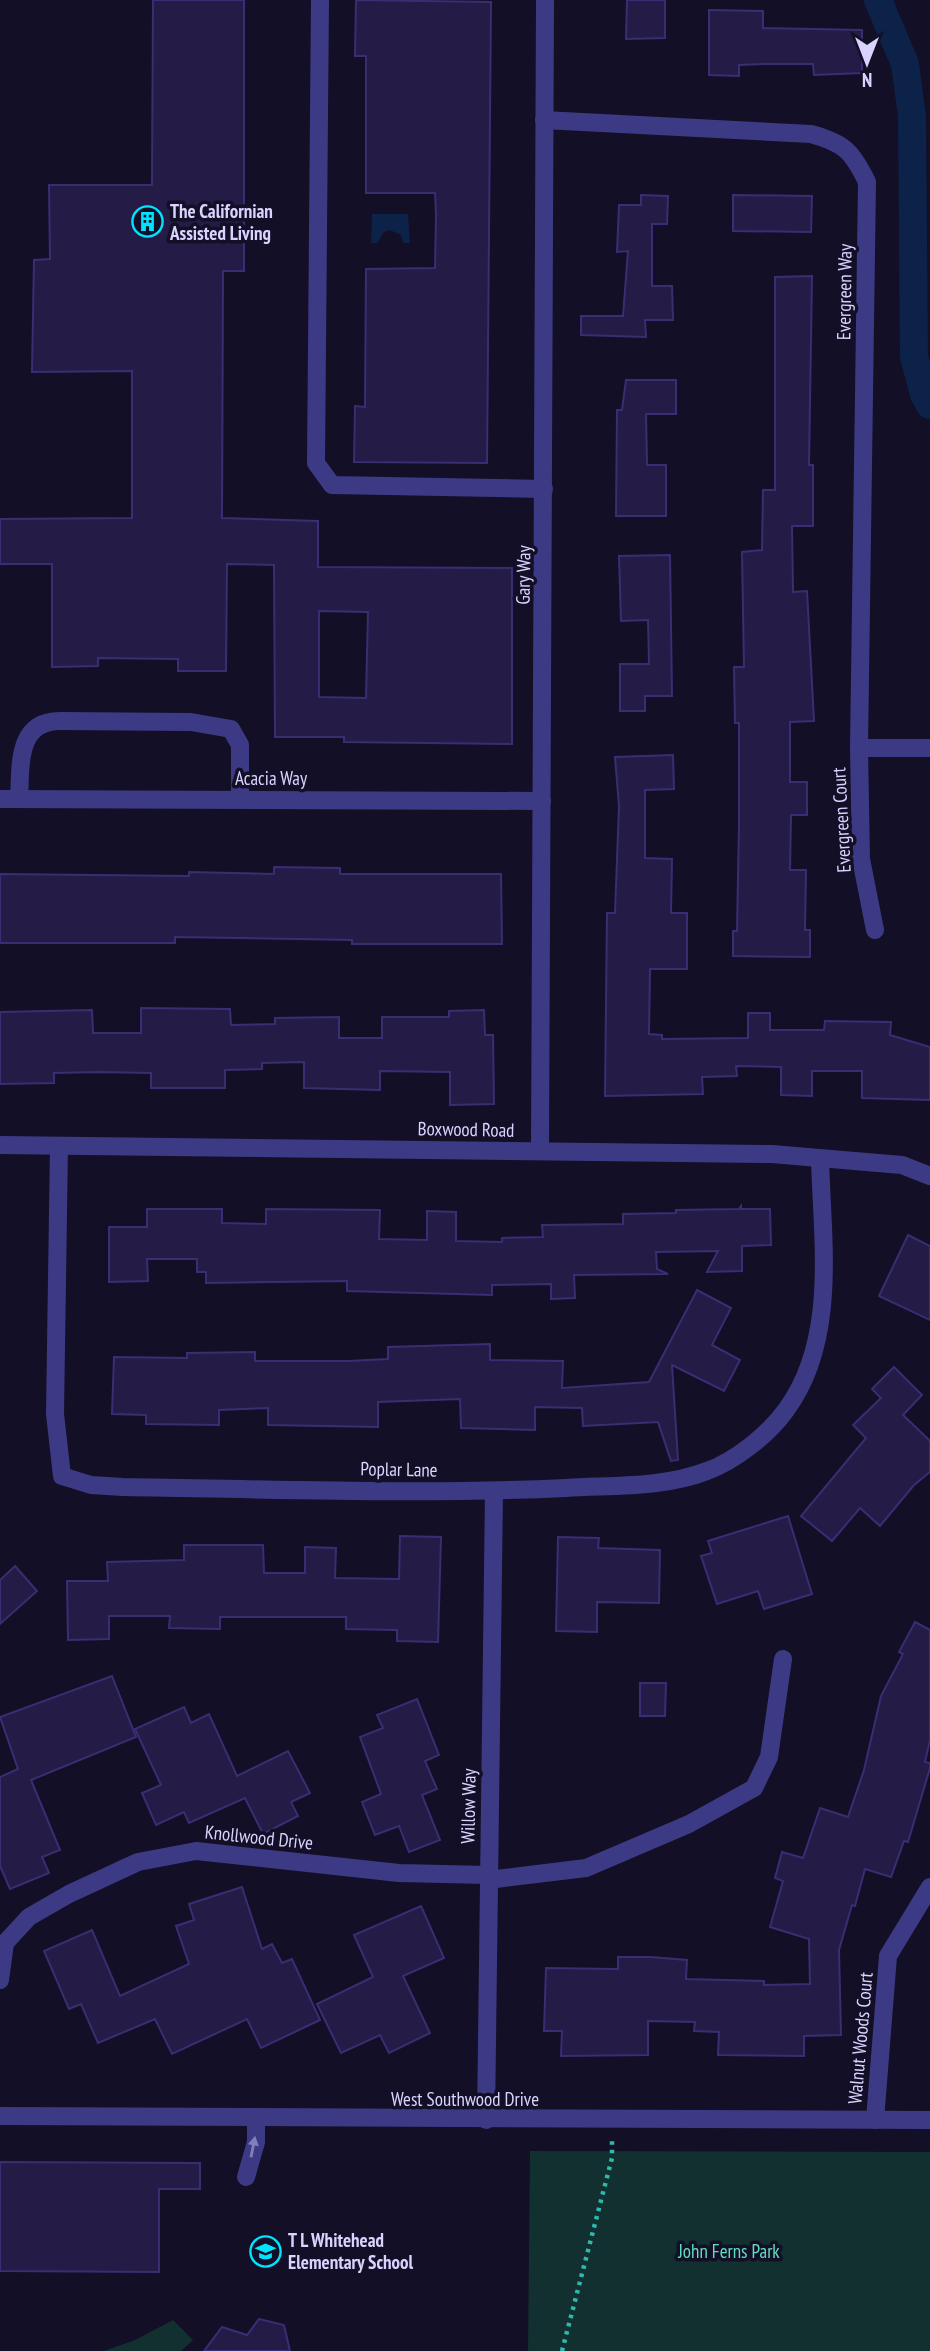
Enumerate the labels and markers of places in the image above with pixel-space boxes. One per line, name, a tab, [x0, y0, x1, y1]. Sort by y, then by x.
place label: The Californian Assisted Living	[169, 199, 273, 245]
building icon: The Californian Assisted Living	[130, 205, 164, 239]
place label: T L Whitehead Elementary School	[288, 2228, 413, 2274]
school or university icon: T L Whitehead Elementary School	[248, 2234, 282, 2268]

